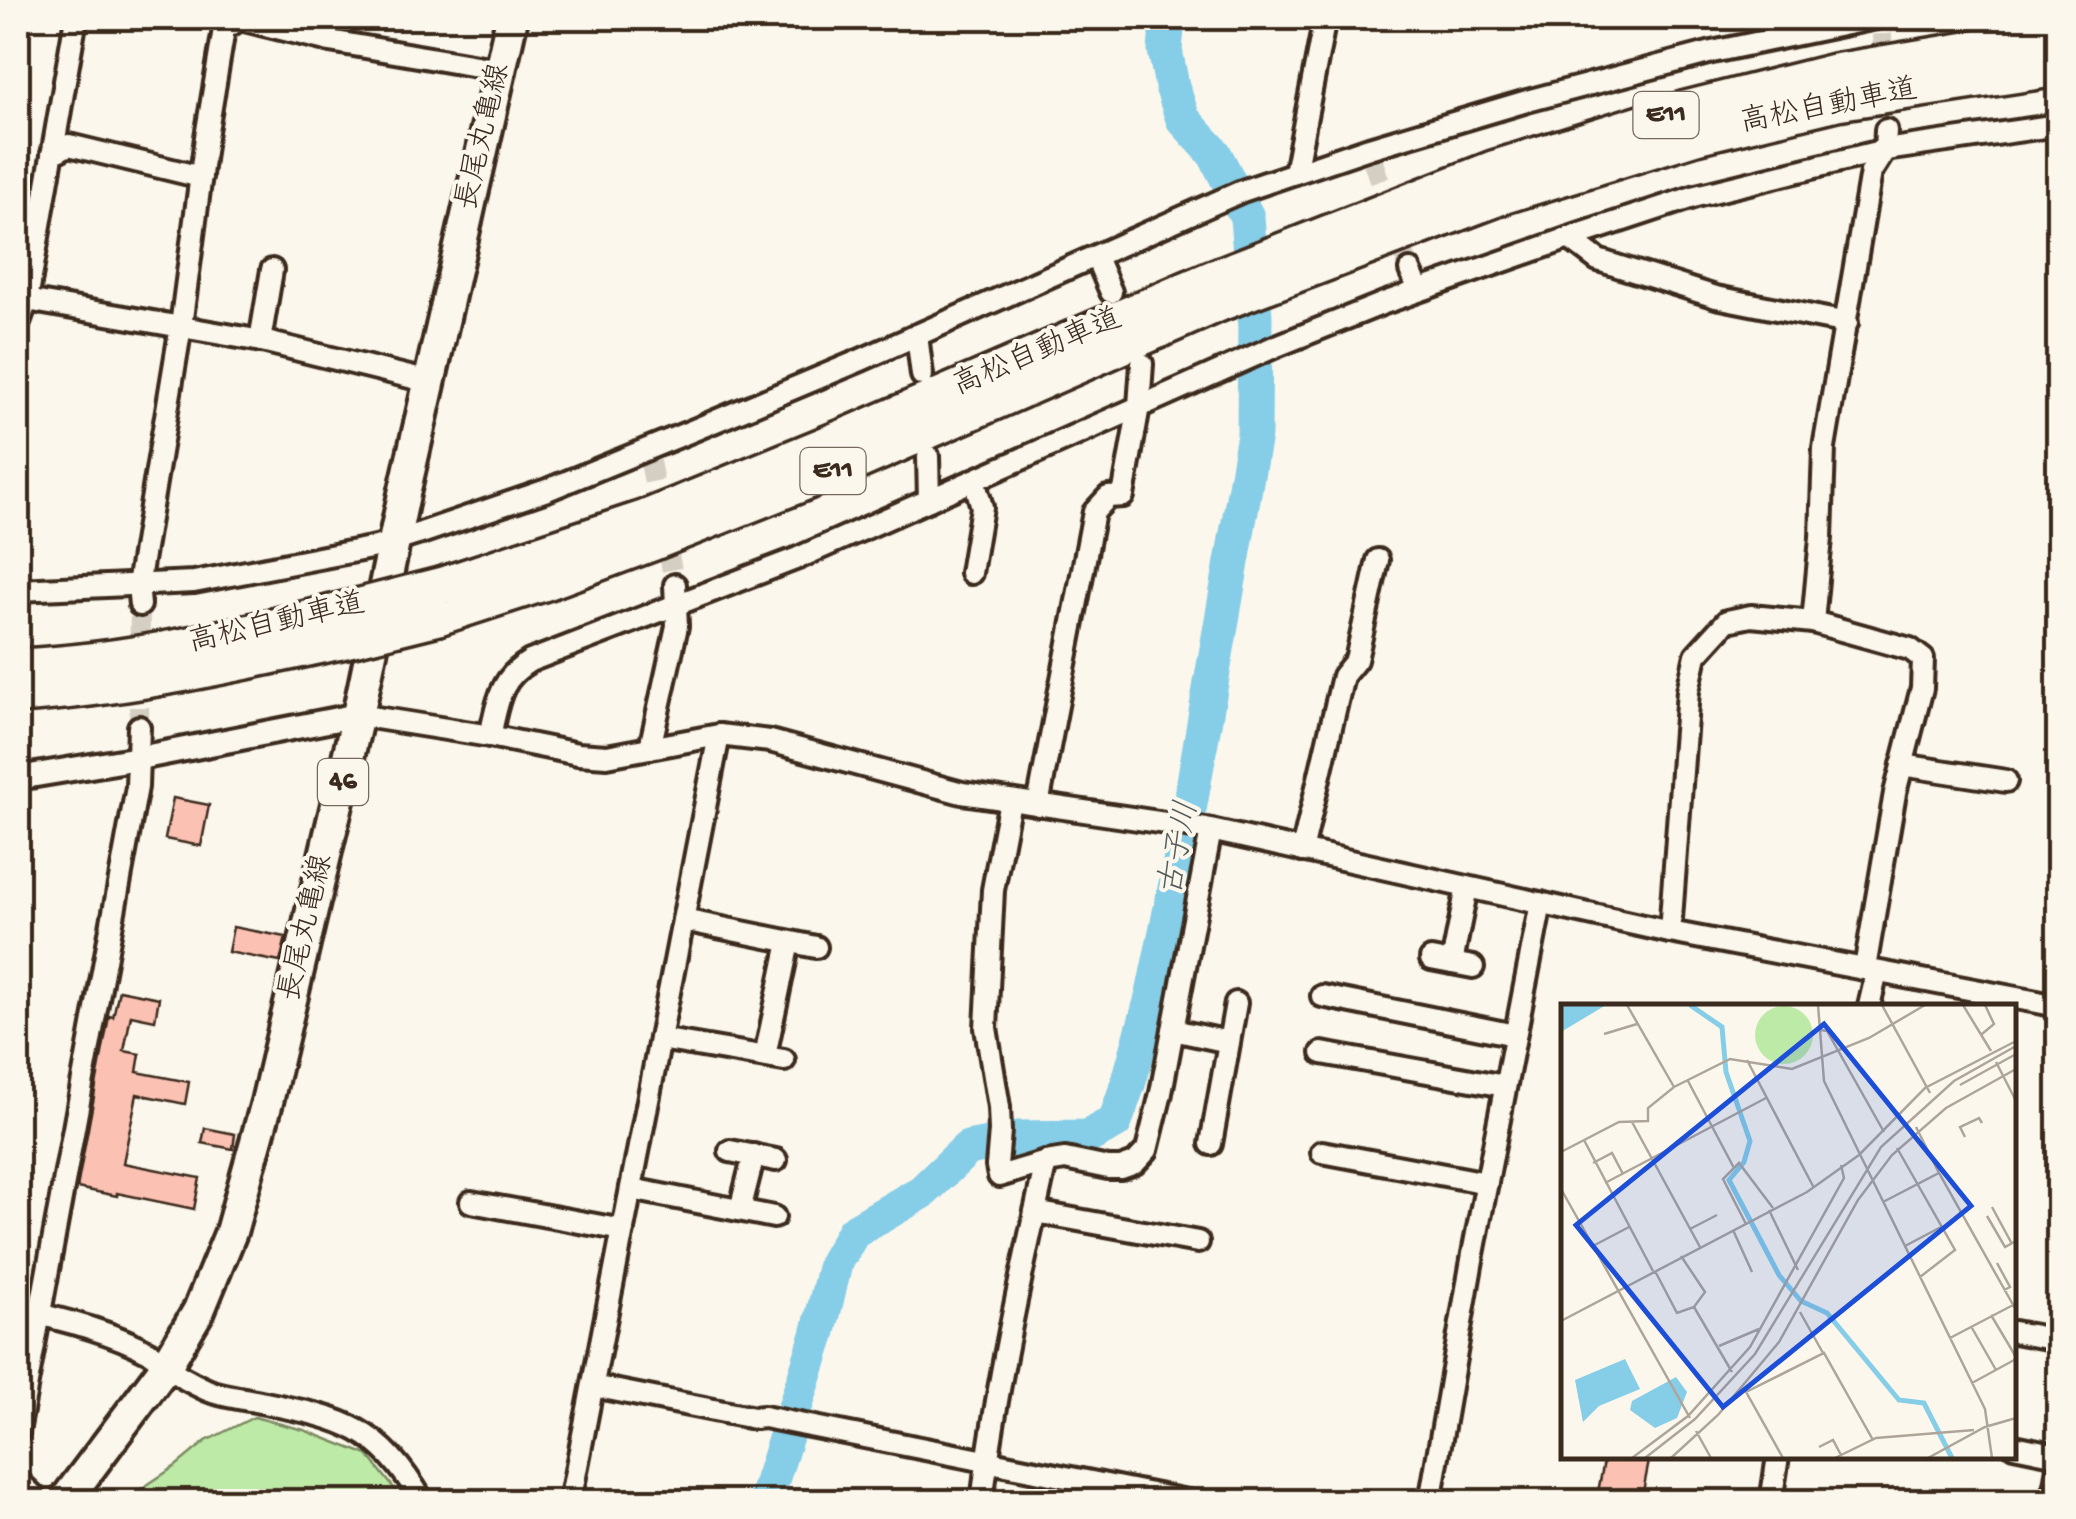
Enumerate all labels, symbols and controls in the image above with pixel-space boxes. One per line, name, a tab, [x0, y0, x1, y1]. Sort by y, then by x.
street label: 長尾丸亀線	[449, 60, 519, 214]
street label: 高松自動車道	[1737, 72, 1921, 142]
road number: E11	[1634, 92, 1698, 138]
street label: 高松自動車道	[948, 301, 1128, 405]
road number: E11	[800, 448, 866, 494]
street label: 高松自動車道	[185, 586, 369, 662]
road number: 46	[318, 759, 368, 805]
water label: 古子川	[1152, 798, 1209, 900]
street label: 長尾丸亀線	[272, 851, 342, 1005]
inset map	[1561, 1004, 2016, 1459]

